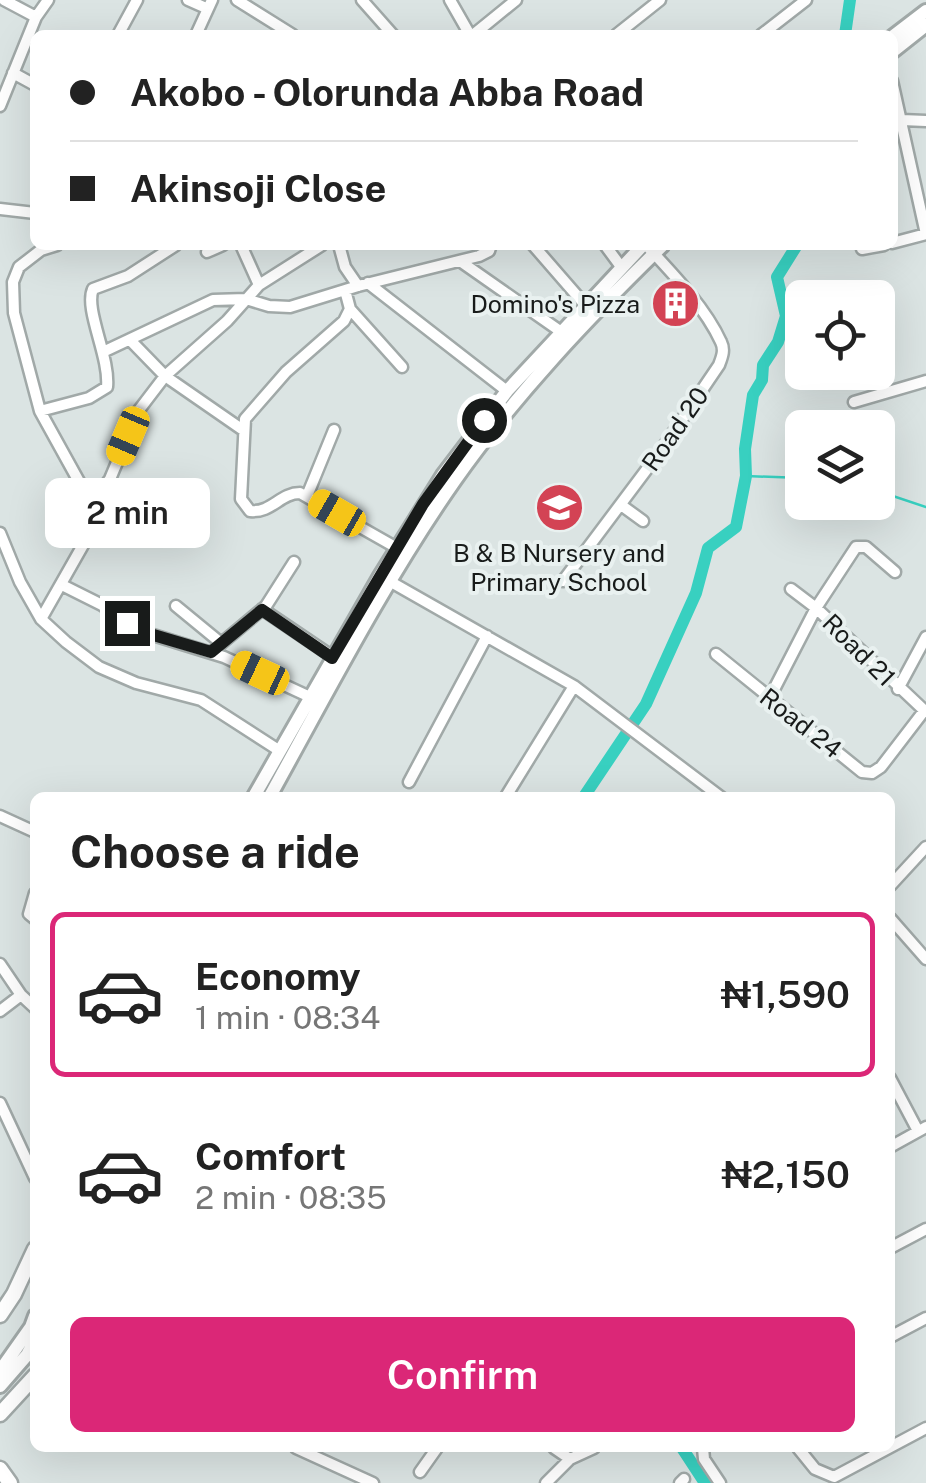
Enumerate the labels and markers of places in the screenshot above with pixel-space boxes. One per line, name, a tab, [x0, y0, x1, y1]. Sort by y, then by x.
building icon: Domino's Pizza	[649, 278, 701, 330]
place label: Domino's Pizza	[470, 289, 640, 319]
school or university icon: B & B Nursery and Primary School	[533, 481, 585, 533]
place label: B & B Nursery and Primary School	[453, 538, 665, 597]

